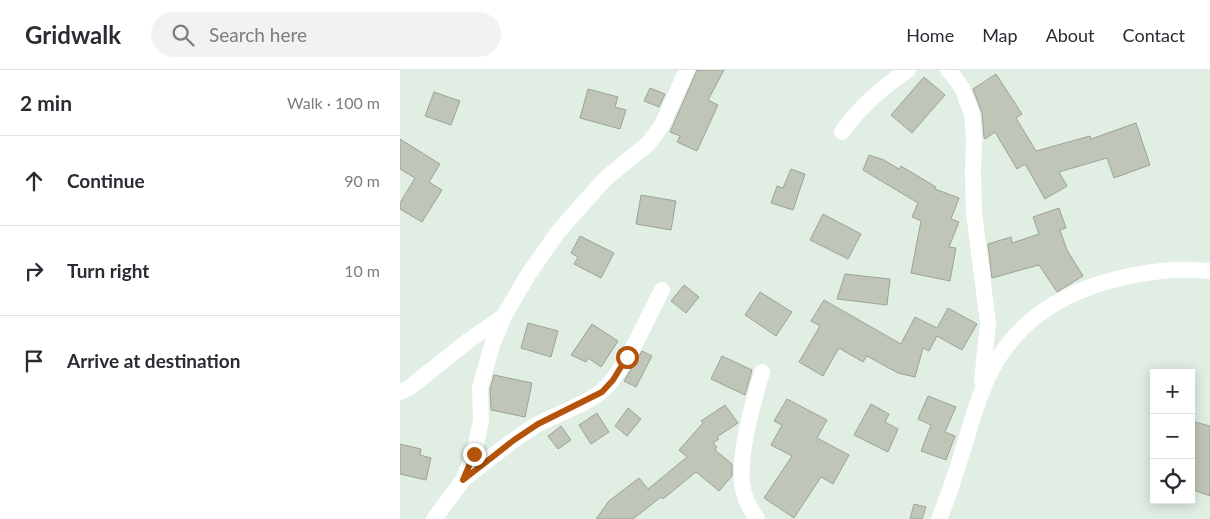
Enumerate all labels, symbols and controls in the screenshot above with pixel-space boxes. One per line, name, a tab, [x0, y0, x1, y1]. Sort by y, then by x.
search box	[151, 12, 501, 57]
text: Gridwalk	[25, 20, 121, 49]
icon: search	[169, 21, 197, 49]
text: Search here	[209, 23, 307, 46]
text: Home	[906, 24, 954, 46]
text: Map	[982, 24, 1018, 46]
text: About	[1046, 24, 1095, 46]
text: Contact	[1123, 24, 1185, 46]
text: 2 min	[20, 90, 72, 115]
text: Walk · 100 m	[287, 93, 380, 112]
icon: ahead	[20, 167, 48, 195]
text: Continue	[67, 169, 145, 192]
text: 90 m	[344, 171, 380, 190]
icon: right	[20, 257, 48, 285]
text: Turn right	[67, 259, 149, 282]
text: 10 m	[344, 261, 380, 280]
route start	[616, 346, 639, 369]
icon: arrive	[20, 347, 48, 375]
text: Arrive at destination	[67, 349, 240, 372]
map controls	[1150, 369, 1195, 504]
button: +	[1150, 369, 1195, 414]
button: −	[1150, 414, 1195, 459]
route end	[463, 443, 486, 466]
button: locate	[1150, 459, 1195, 504]

